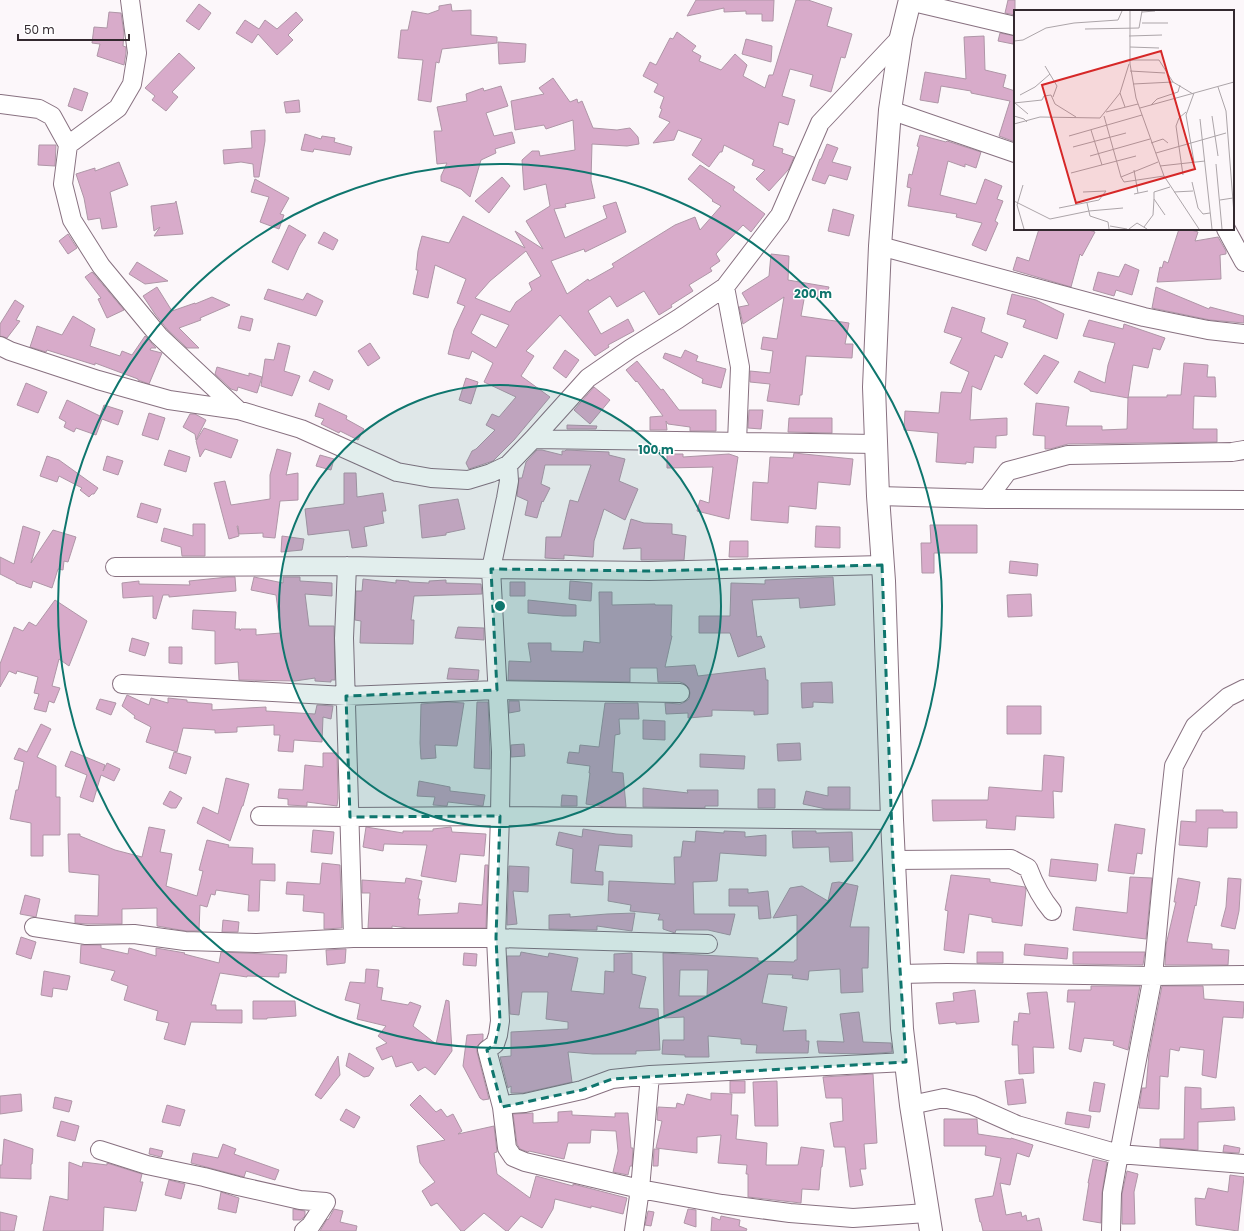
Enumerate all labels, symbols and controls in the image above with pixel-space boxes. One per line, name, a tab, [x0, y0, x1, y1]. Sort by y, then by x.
inset map	[1014, 10, 1234, 230]
scale bar	[18, 16, 129, 42]
text: 50 m	[24, 21, 55, 38]
text: 200 m	[794, 285, 832, 302]
text: 100 m	[638, 441, 674, 458]
centre of rings	[493, 599, 507, 613]

